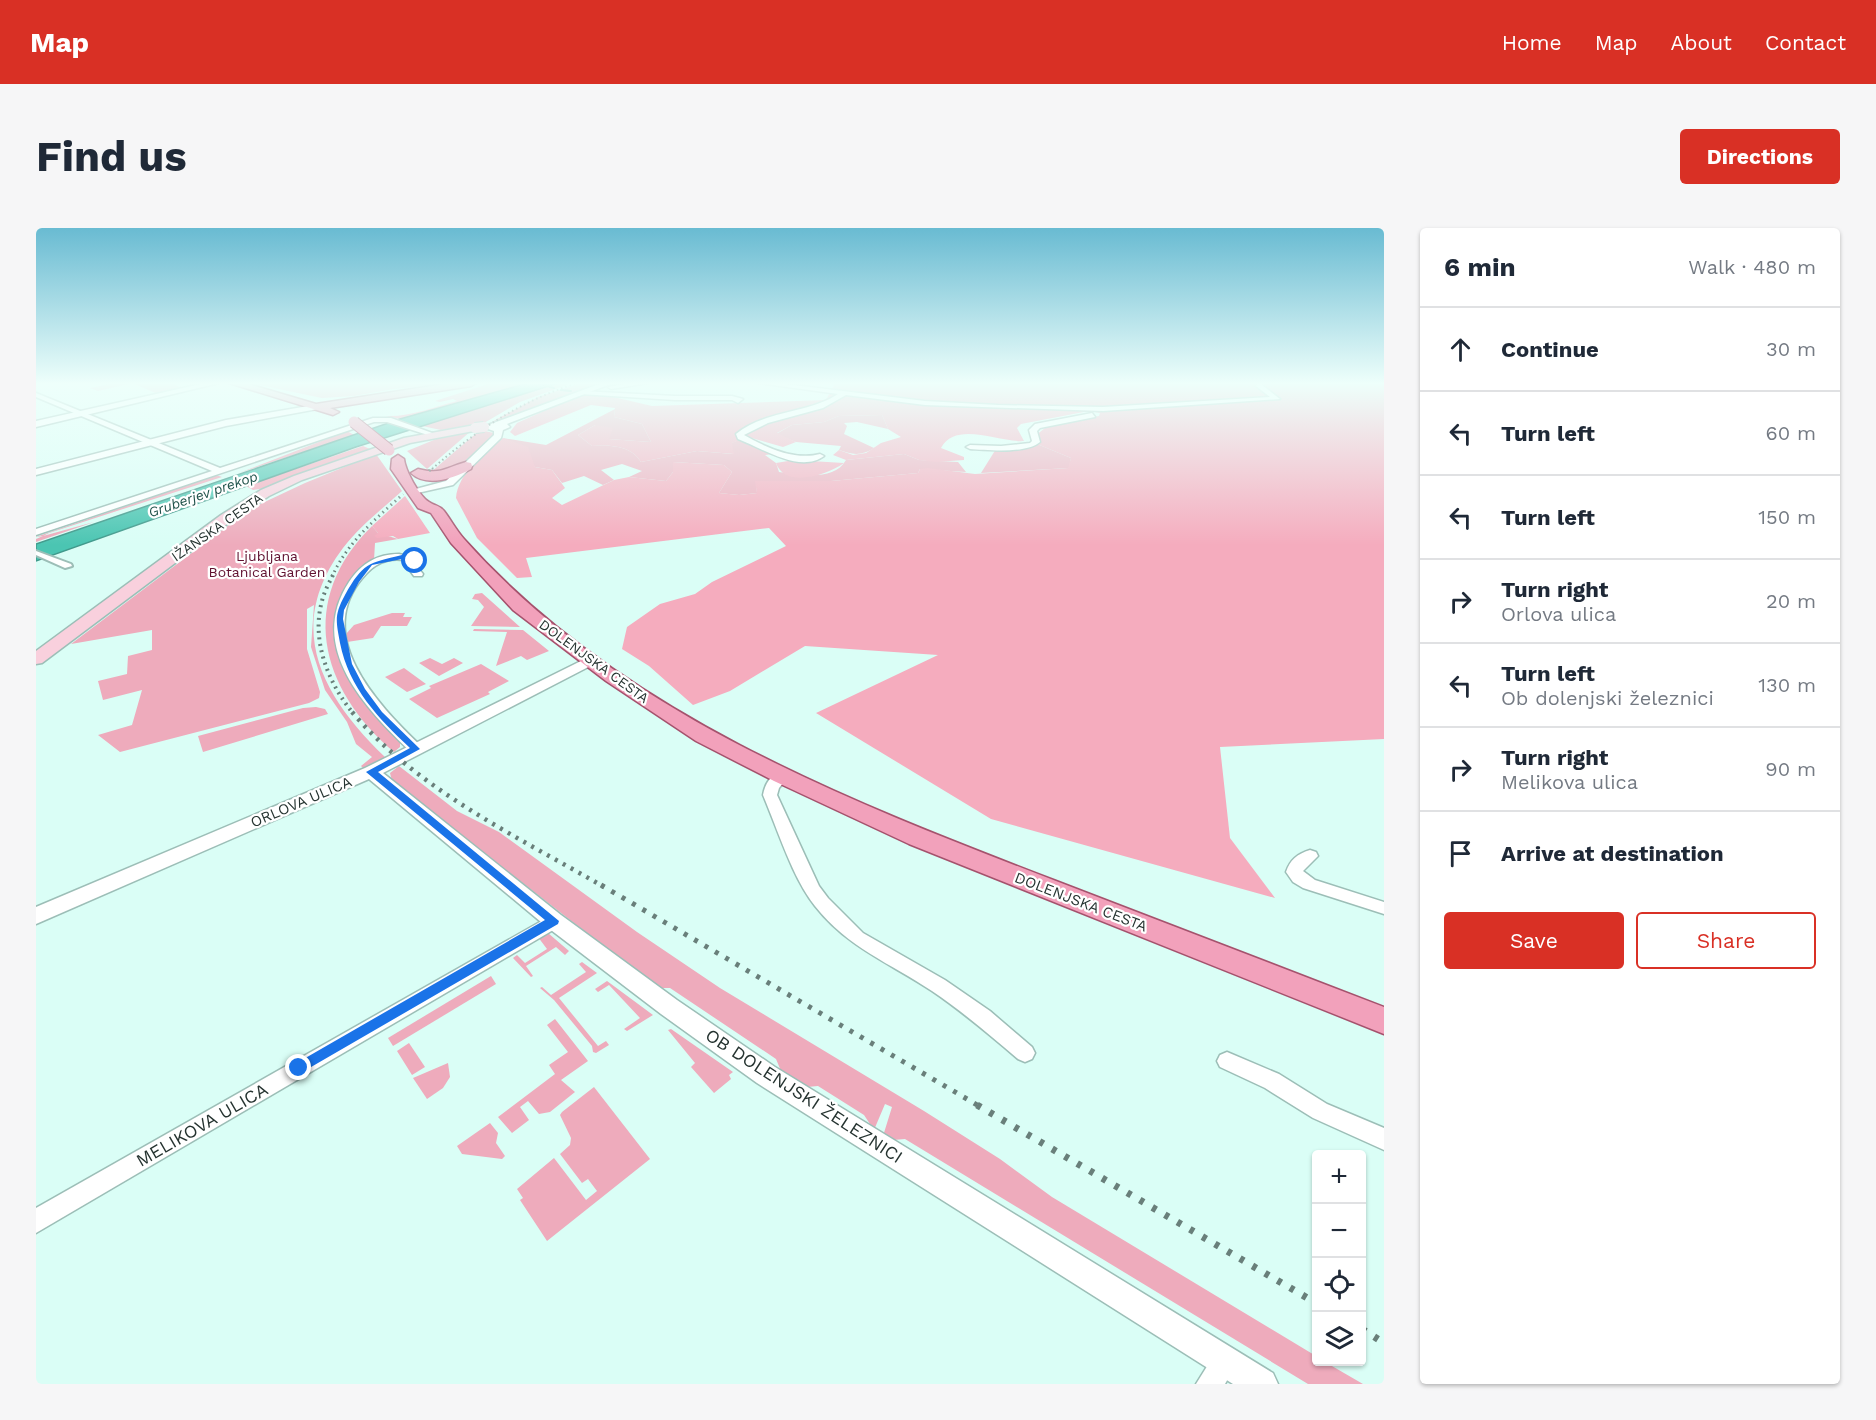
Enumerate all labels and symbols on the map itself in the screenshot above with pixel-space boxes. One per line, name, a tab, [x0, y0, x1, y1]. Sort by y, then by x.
water label: Gruberjev prekop	[146, 468, 260, 520]
street label: IŽANSKA CESTA	[168, 490, 266, 564]
route start	[401, 547, 427, 573]
park label: Ljubljana Botanical Garden	[209, 548, 326, 580]
street label: DOLENJSKA CESTA	[536, 616, 652, 706]
street label: ORLOVA ULICA	[248, 773, 354, 831]
street label: DOLENJSKA CESTA	[1012, 868, 1150, 936]
street label: OB DOLENJSKI ŽELEZNICI	[702, 1024, 907, 1167]
route end	[285, 1054, 311, 1080]
street label: MELIKOVA ULICA	[132, 1078, 271, 1171]

